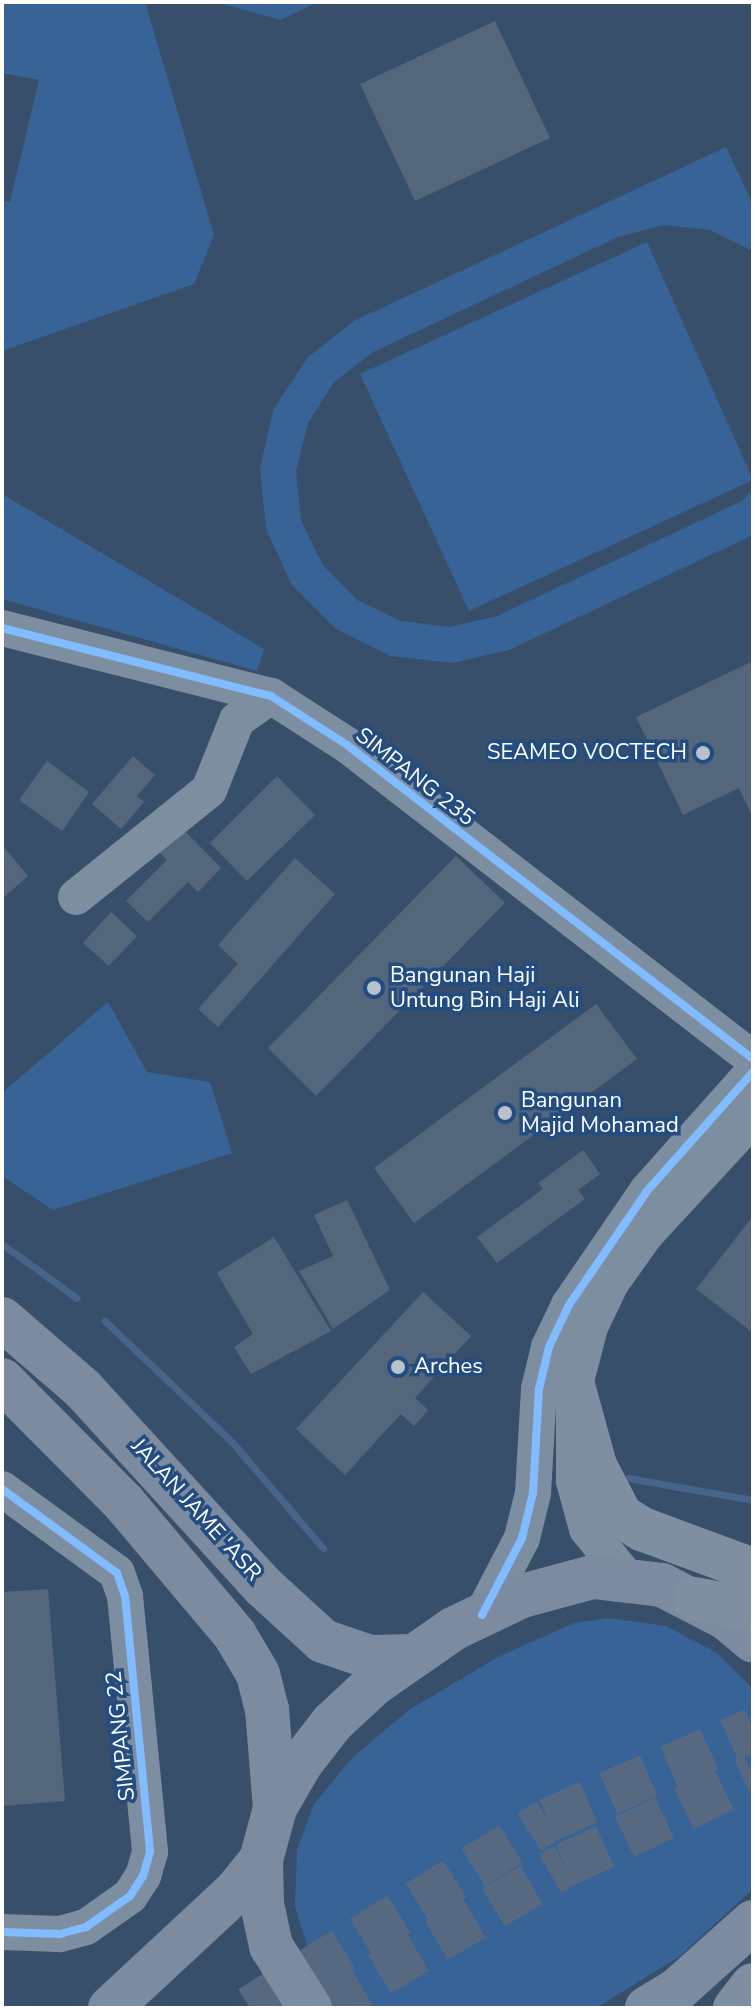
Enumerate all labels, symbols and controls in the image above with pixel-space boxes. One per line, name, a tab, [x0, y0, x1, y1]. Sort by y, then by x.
street label: SIMPANG 235	[350, 722, 480, 832]
place label: SEAMEO VOCTECH	[487, 740, 687, 766]
marker: SEAMEO VOCTECH	[694, 744, 712, 762]
place label: Bangunan Haji Untung Bin Haji Ali	[390, 962, 580, 1014]
marker: Bangunan Haji Untung Bin Haji Ali	[365, 979, 383, 997]
place label: Bangunan Majid Mohamad	[521, 1087, 679, 1138]
marker: Bangunan Majid Mohamad	[496, 1104, 514, 1122]
place label: Arches	[414, 1354, 483, 1380]
marker: Arches	[389, 1358, 407, 1376]
street label: JALAN JAME 'ASR	[125, 1434, 267, 1586]
street label: SIMPANG 22	[101, 1670, 141, 1802]

